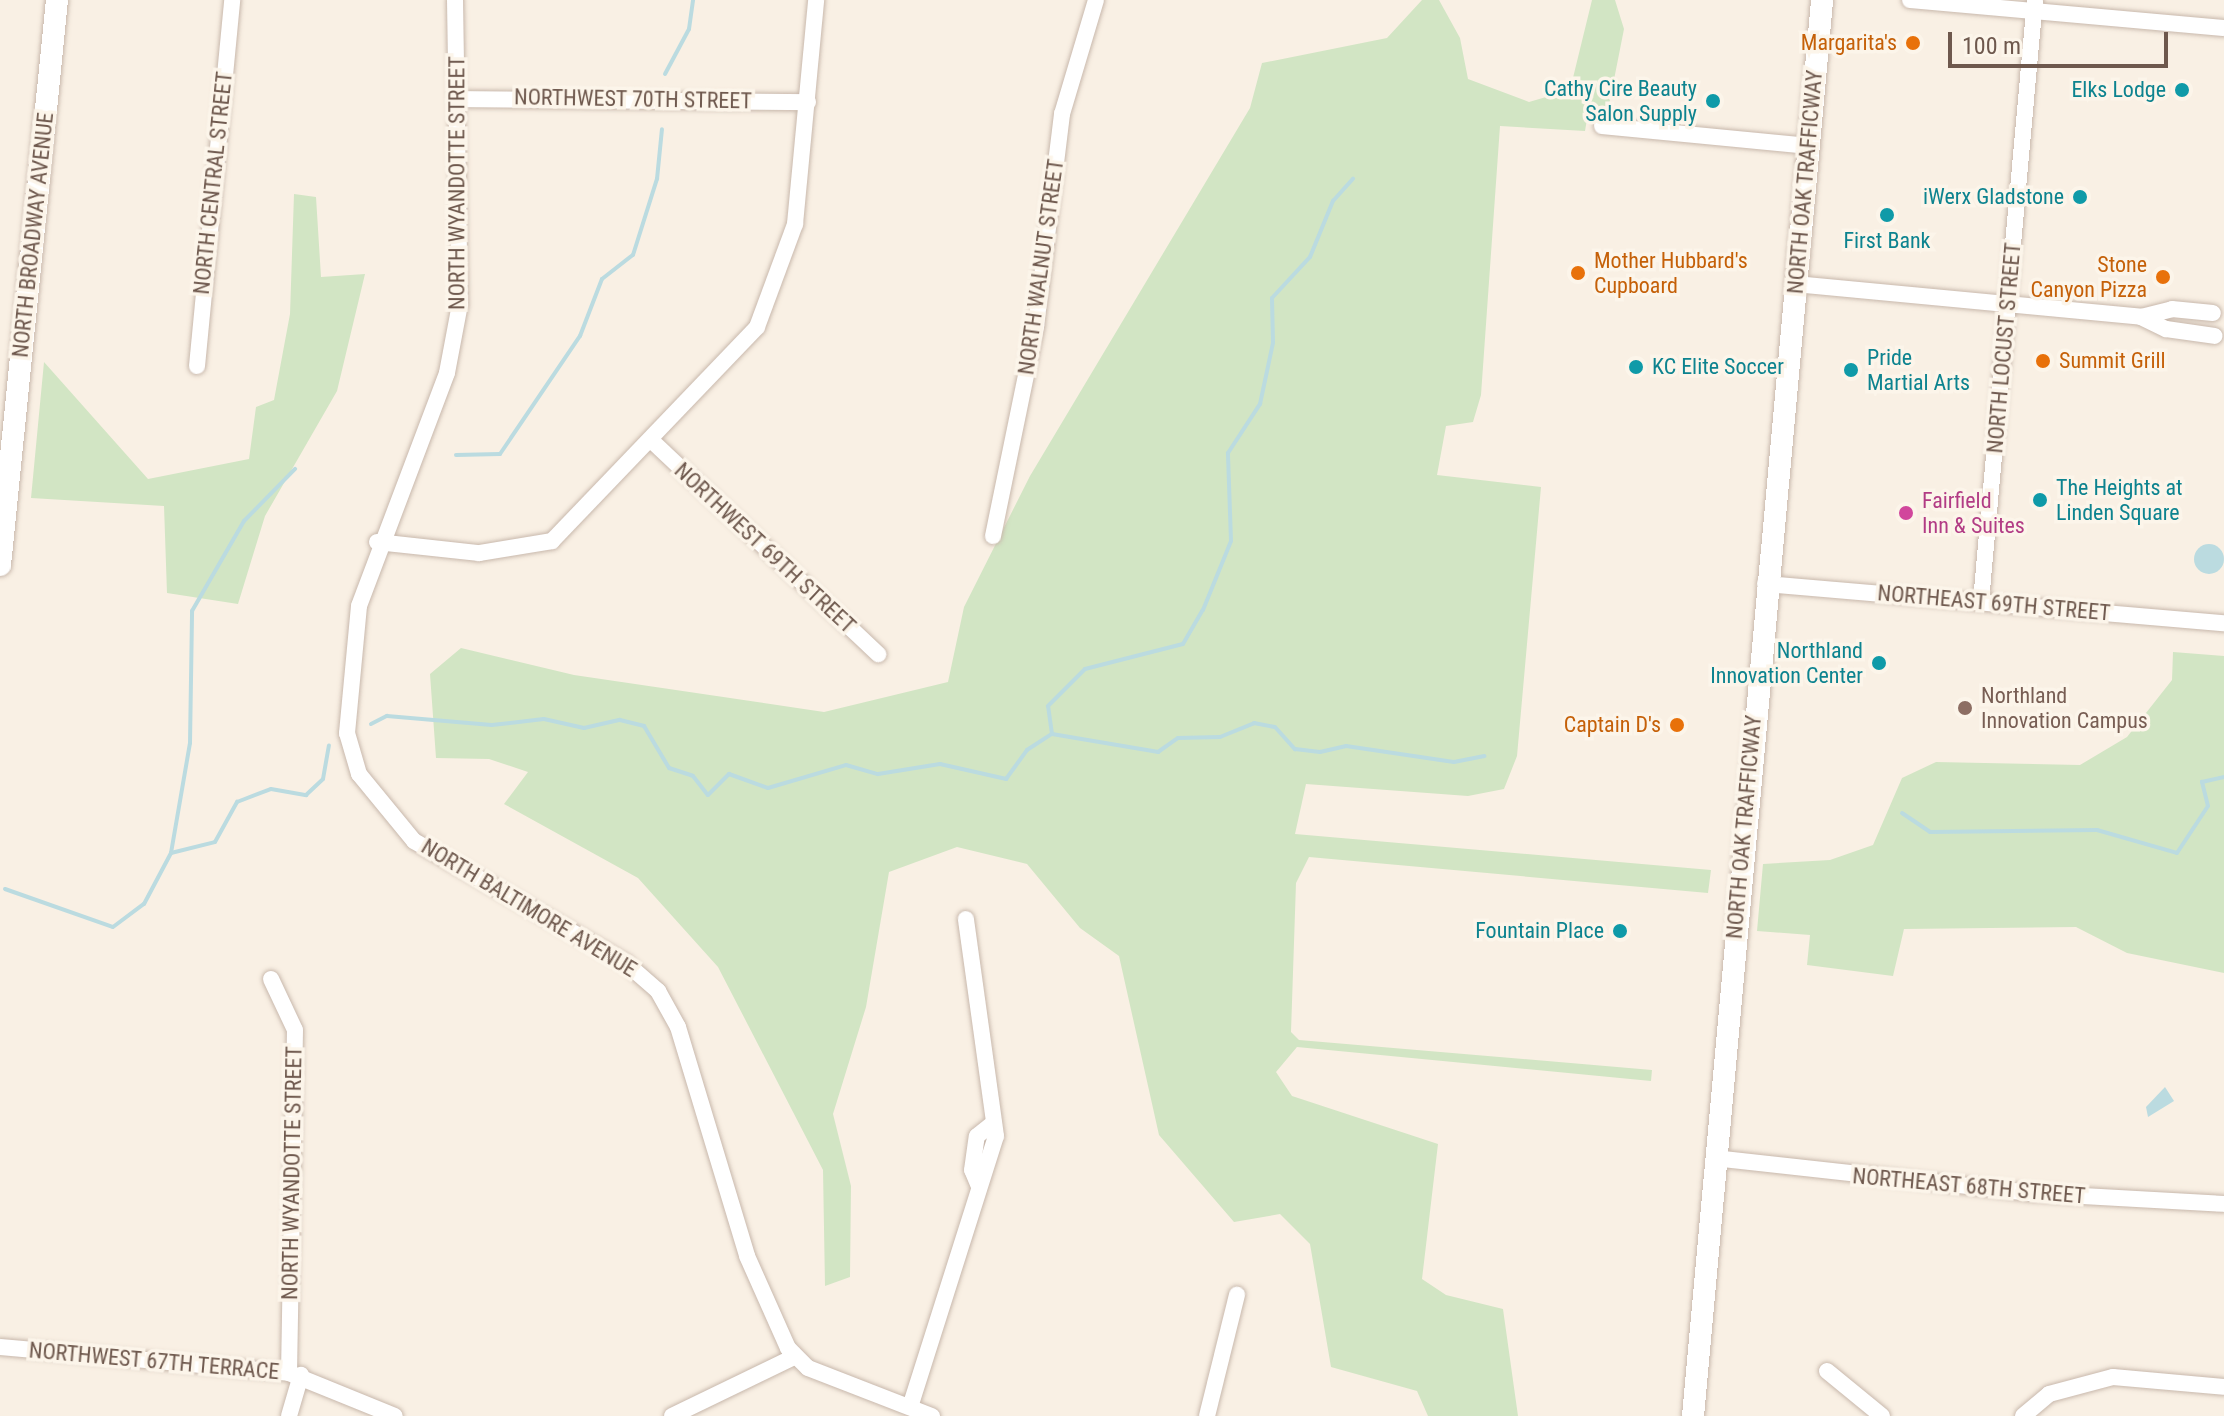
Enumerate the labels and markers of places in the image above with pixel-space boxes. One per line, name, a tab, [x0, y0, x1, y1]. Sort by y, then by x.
place label: Margarita's	[1801, 30, 1897, 56]
marker: Margarita's	[1904, 34, 1922, 52]
place label: Cathy Cire Beauty Salon Supply	[1544, 75, 1697, 126]
place label: Elks Lodge	[2071, 77, 2166, 103]
marker: Elks Lodge	[2173, 81, 2191, 99]
marker: Cathy Cire Beauty Salon Supply	[1704, 92, 1722, 110]
place label: iWerx Gladstone	[1923, 184, 2064, 210]
marker: iWerx Gladstone	[2071, 188, 2089, 206]
marker: First Bank	[1878, 206, 1896, 224]
place label: First Bank	[1843, 228, 1931, 254]
place label: Mother Hubbard's Cupboard	[1594, 247, 1748, 298]
place label: Stone Canyon Pizza	[2030, 251, 2147, 302]
marker: Mother Hubbard's Cupboard	[1569, 264, 1587, 282]
marker: Stone Canyon Pizza	[2154, 268, 2172, 286]
place label: Pride Martial Arts	[1867, 344, 1970, 396]
place label: Summit Grill	[2059, 348, 2166, 374]
marker: Summit Grill	[2034, 352, 2052, 370]
place label: KC Elite Soccer	[1652, 354, 1784, 380]
marker: KC Elite Soccer	[1627, 358, 1645, 376]
marker: Pride Martial Arts	[1842, 361, 1860, 379]
place label: The Heights at Linden Square	[2056, 474, 2183, 526]
place label: Fairfield Inn & Suites	[1922, 487, 2025, 538]
marker: The Heights at Linden Square	[2031, 491, 2049, 509]
marker: Fairfield Inn & Suites	[1897, 504, 1915, 522]
place label: Northland Innovation Center	[1710, 637, 1863, 688]
marker: Northland Innovation Center	[1870, 654, 1888, 672]
place label: Northland Innovation Campus	[1981, 682, 2148, 734]
marker: Northland Innovation Campus	[1956, 699, 1974, 717]
place label: Captain D's	[1564, 712, 1661, 738]
marker: Captain D's	[1668, 716, 1686, 734]
place label: Fountain Place	[1475, 918, 1604, 944]
marker: Fountain Place	[1611, 922, 1629, 940]

